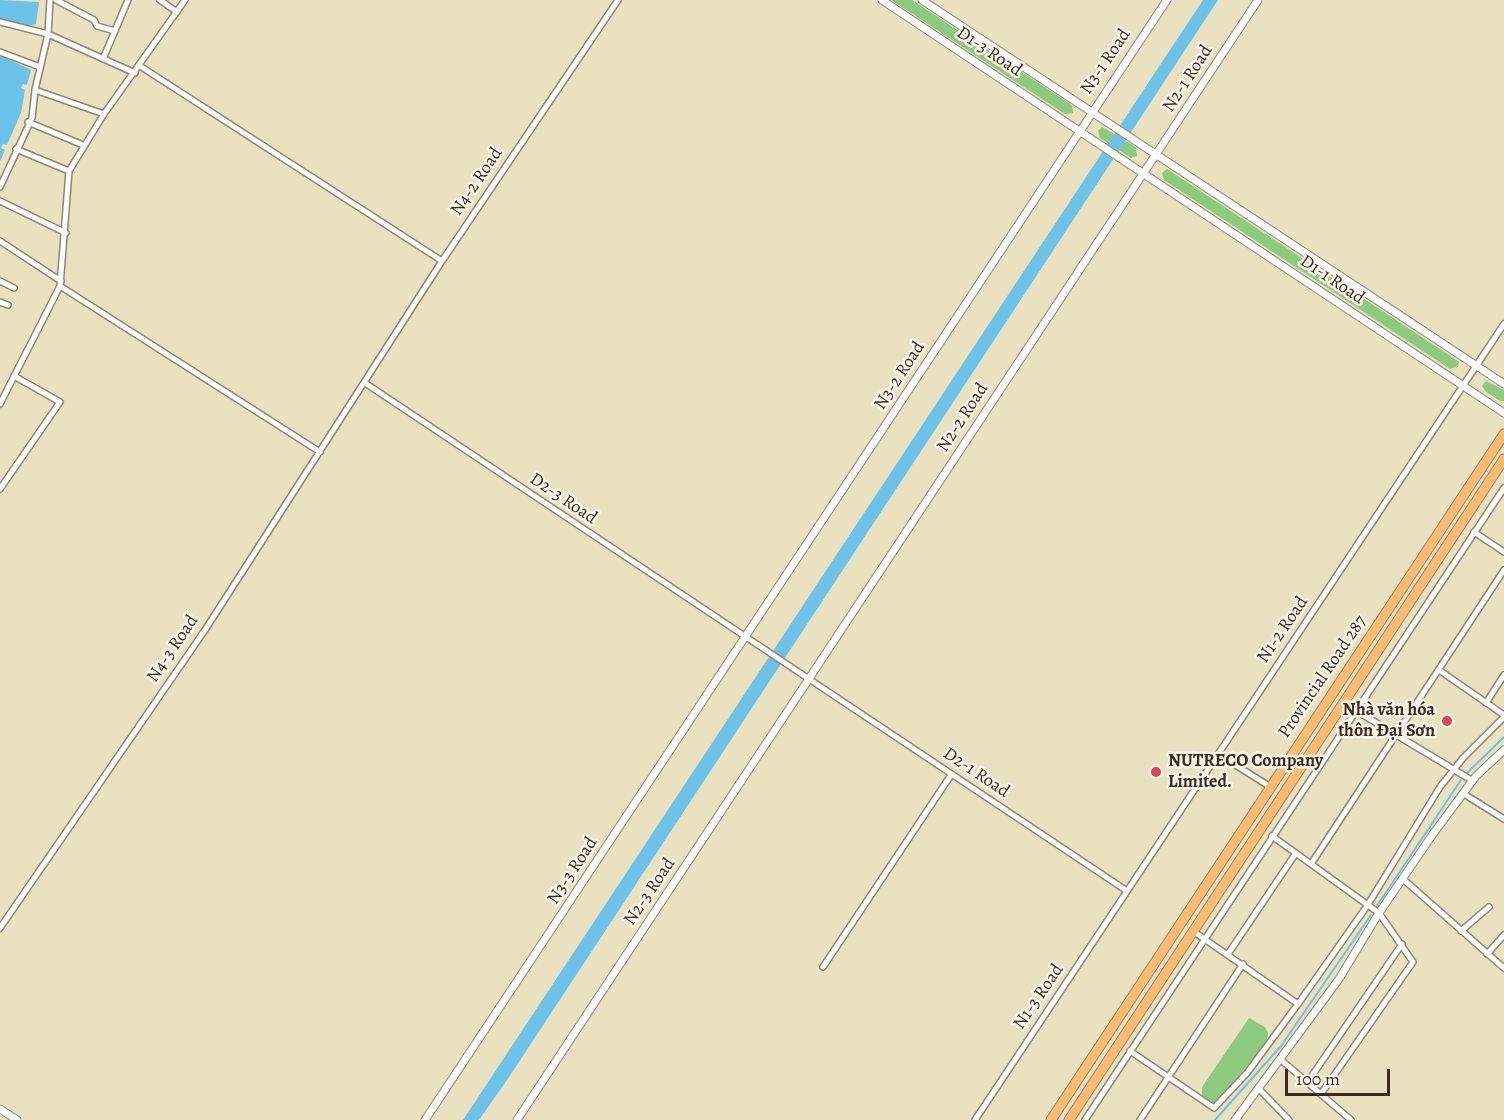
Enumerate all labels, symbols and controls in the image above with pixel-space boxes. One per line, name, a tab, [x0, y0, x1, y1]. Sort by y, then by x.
street label: D1-3 Road	[952, 22, 1026, 82]
street label: N3-1 Road	[1076, 25, 1136, 99]
street label: N2-1 Road	[1158, 41, 1218, 117]
street label: N4-2 Road	[446, 144, 508, 220]
street label: D1-1 Road	[1296, 251, 1368, 309]
street label: N3-2 Road	[870, 338, 930, 414]
street label: N2-2 Road	[933, 379, 993, 457]
street label: D2-3 Road	[525, 469, 601, 529]
street label: N1-2 Road	[1253, 593, 1313, 667]
street label: N4-3 Road	[143, 611, 203, 687]
street label: Provincial Road 287	[1274, 612, 1372, 742]
place label: Nhà văn hóa thôn Đại Sơn	[1338, 700, 1435, 742]
marker: Nhà văn hóa thôn Đại Sơn	[1440, 714, 1454, 728]
street label: D2-1 Road	[939, 743, 1013, 803]
place label: NUTRECO Company Limited.	[1168, 751, 1323, 794]
marker: NUTRECO Company Limited.	[1149, 765, 1163, 779]
street label: N3-3 Road	[543, 833, 603, 909]
street label: N2-3 Road	[620, 854, 680, 930]
street label: N1-3 Road	[1009, 960, 1069, 1034]
scale bar	[1288, 1057, 1393, 1095]
text: 100 m	[1296, 1067, 1340, 1091]

